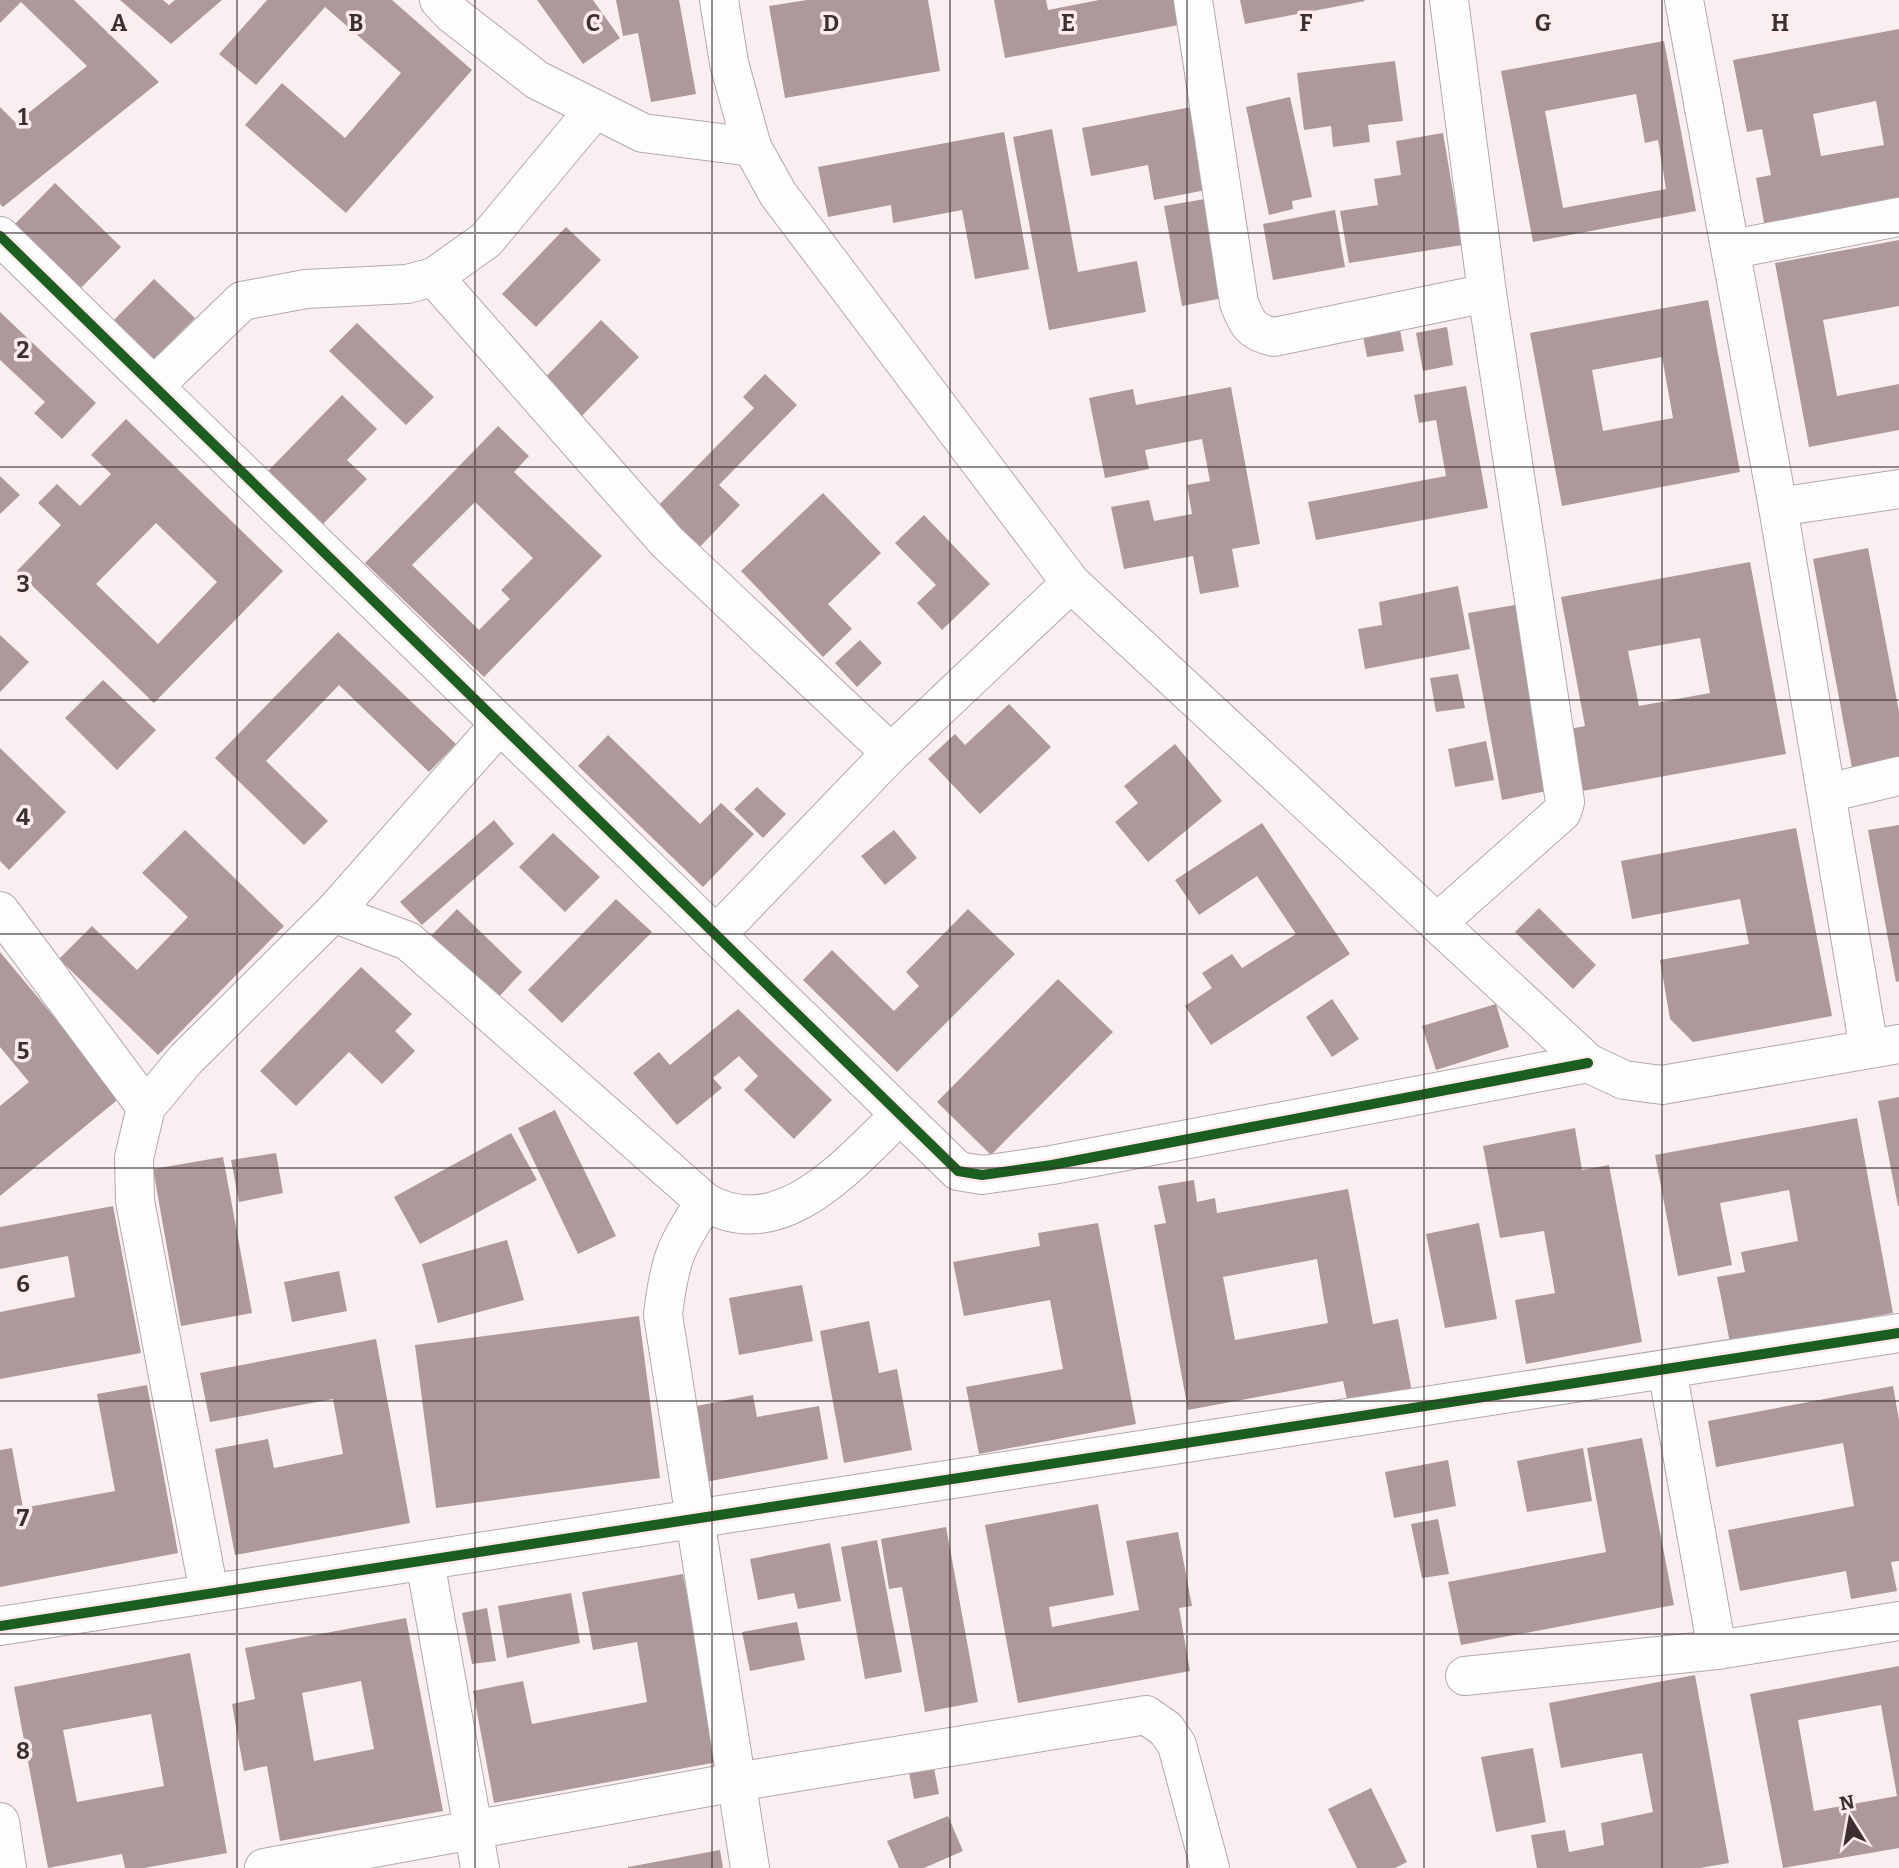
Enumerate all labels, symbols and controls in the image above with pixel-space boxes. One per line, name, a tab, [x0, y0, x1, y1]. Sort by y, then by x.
text: A	[111, 9, 128, 37]
text: B	[349, 9, 363, 37]
text: C	[586, 9, 600, 37]
text: D	[823, 9, 839, 37]
text: E	[1061, 9, 1075, 37]
text: F	[1300, 9, 1313, 37]
text: G	[1535, 9, 1552, 37]
text: H	[1771, 9, 1789, 37]
text: 1	[18, 103, 28, 131]
text: 2	[17, 336, 30, 364]
text: 3	[16, 570, 30, 598]
text: 4	[16, 803, 30, 831]
text: 5	[17, 1037, 29, 1065]
text: 6	[16, 1270, 30, 1298]
text: 7	[17, 1504, 30, 1532]
text: 8	[16, 1737, 30, 1765]
north arrow	[1815, 1784, 1885, 1854]
text: N	[1837, 1790, 1857, 1815]

